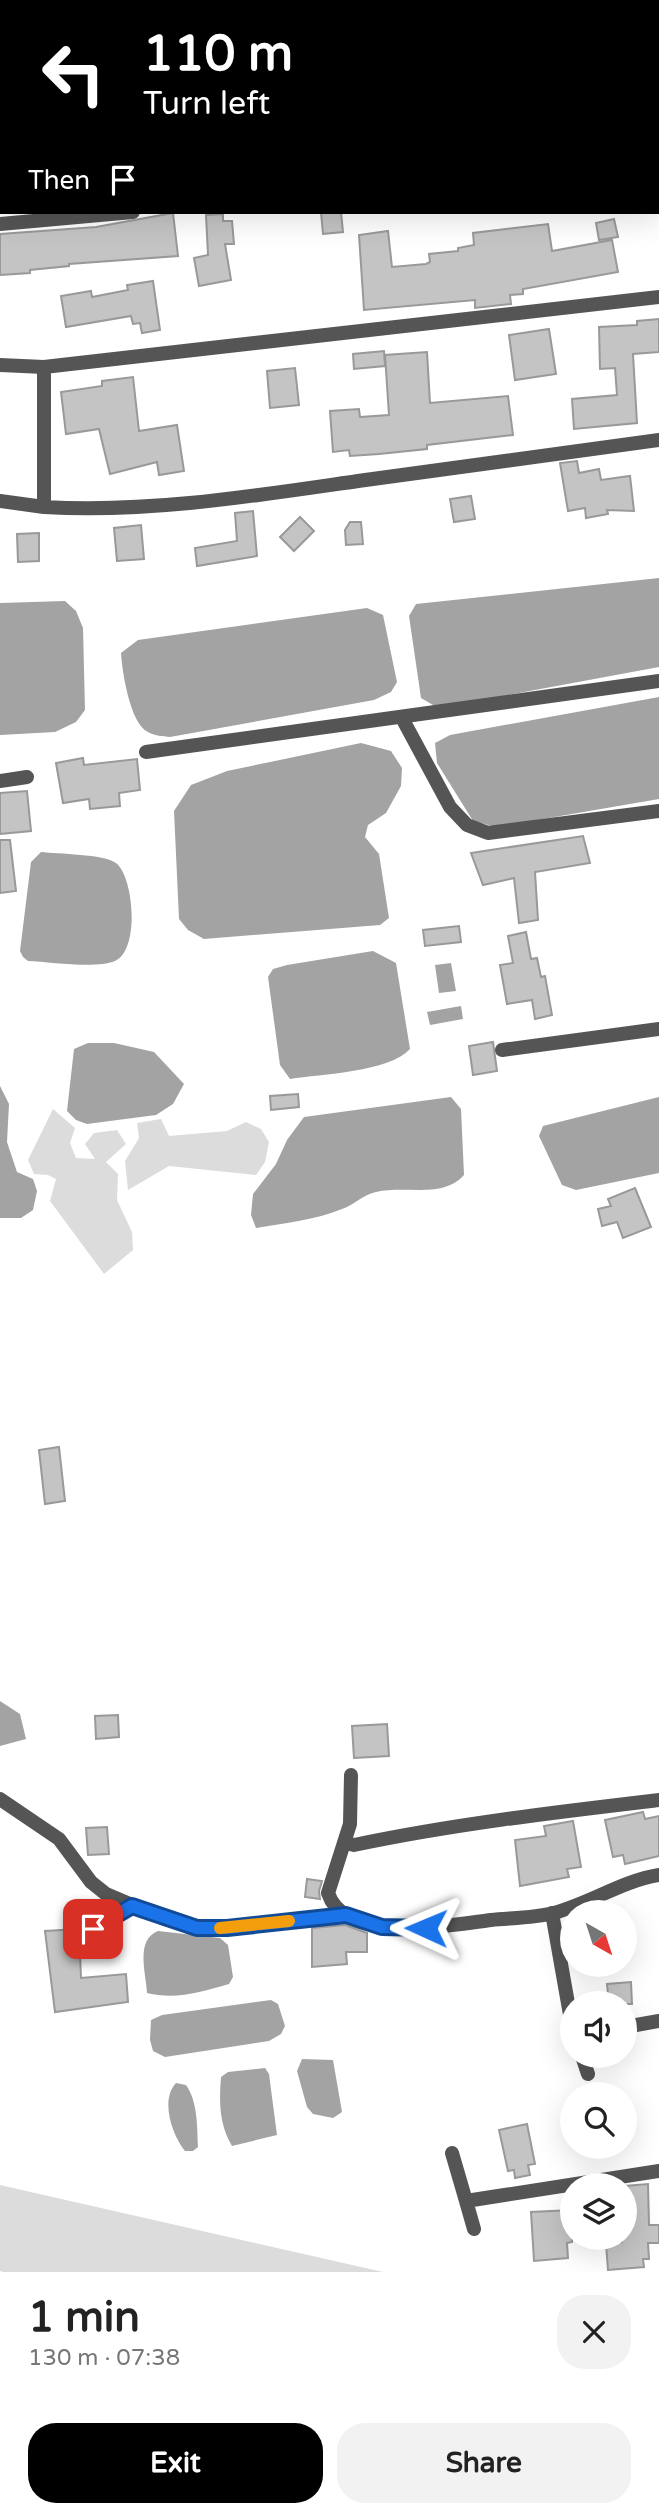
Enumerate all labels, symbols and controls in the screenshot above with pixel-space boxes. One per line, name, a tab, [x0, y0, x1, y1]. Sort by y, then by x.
text: 110 m	[143, 25, 293, 84]
icon: left	[28, 28, 119, 119]
text: Turn left	[143, 85, 270, 123]
icon: arrive	[104, 161, 142, 199]
text: Then	[28, 165, 90, 196]
position arrow	[389, 1891, 463, 1965]
pin	[63, 1899, 123, 1959]
north arrow	[560, 1900, 637, 1978]
map controls	[560, 1900, 637, 2250]
icon: arrive	[74, 1910, 112, 1948]
button: sound	[560, 1991, 637, 2068]
button: search	[560, 2082, 637, 2159]
button: layers	[560, 2173, 637, 2250]
text: 1 min	[28, 2292, 140, 2343]
button: close	[557, 2295, 631, 2369]
text: 130 m · 07:38	[28, 2344, 180, 2372]
button: Exit	[28, 2423, 323, 2503]
button: Share	[337, 2423, 631, 2503]

